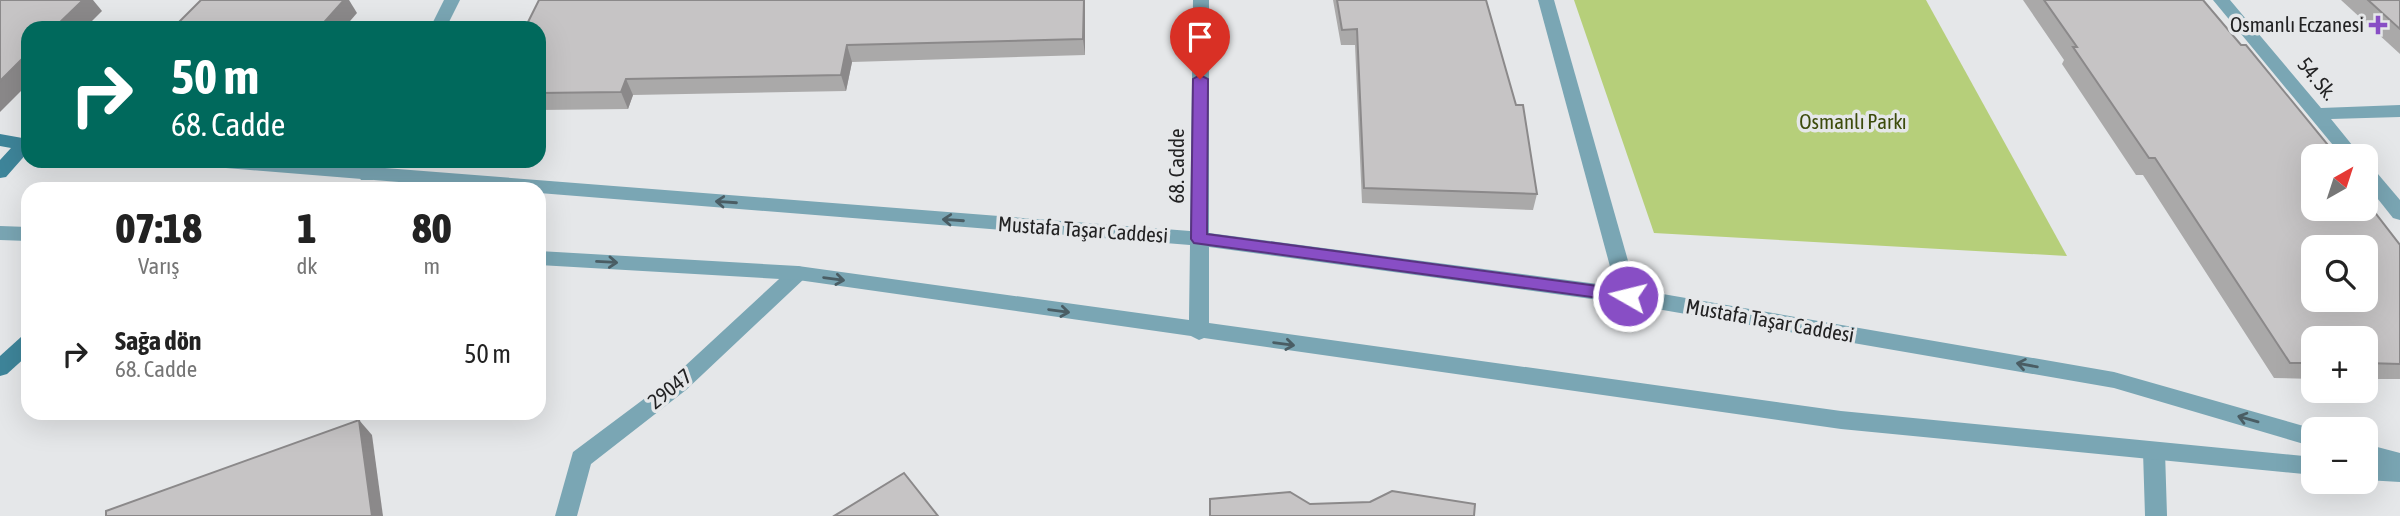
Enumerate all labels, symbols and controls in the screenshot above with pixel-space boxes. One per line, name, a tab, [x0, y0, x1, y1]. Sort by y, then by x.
pin	[1170, 7, 1230, 79]
place label: Osmanlı Eczanesi	[2230, 12, 2364, 36]
marker: Osmanlı Eczanesi	[2370, 17, 2386, 33]
icon: arrive	[1181, 18, 1219, 56]
text: 50 m	[171, 48, 259, 104]
icon: right	[56, 49, 147, 140]
street label: 54. Sk.	[2293, 52, 2342, 105]
text: 68. Cadde	[171, 106, 285, 143]
park label: Osmanlı Parkı	[1799, 109, 1907, 133]
street label: 68. Cadde	[1164, 128, 1188, 204]
north arrow	[2301, 144, 2378, 220]
map controls	[2301, 144, 2378, 494]
one-way arrow	[715, 196, 738, 209]
text: 07:18	[116, 204, 202, 252]
text: 1	[297, 204, 317, 252]
text: 80	[412, 204, 451, 252]
street label: Mustafa Taşar Caddesi	[997, 211, 1169, 247]
one-way arrow	[942, 213, 964, 226]
button: search	[2301, 235, 2378, 312]
text: Varış	[138, 253, 179, 279]
text: dk	[296, 253, 317, 279]
text: m	[423, 253, 440, 279]
one-way arrow	[595, 256, 618, 269]
position arrow	[1591, 259, 1665, 333]
one-way arrow	[822, 272, 845, 285]
street label: Mustafa Taşar Caddesi	[1684, 293, 1856, 347]
one-way arrow	[1047, 305, 1070, 318]
text: Sağa dön	[115, 326, 201, 356]
button: +	[2301, 326, 2378, 403]
icon: right	[56, 335, 94, 373]
one-way arrow	[1272, 337, 1295, 350]
text: 50 m	[464, 339, 511, 369]
text: 68. Cadde	[115, 356, 197, 382]
one-way arrow	[2016, 358, 2039, 371]
street label: 29047	[643, 363, 696, 413]
one-way arrow	[2237, 411, 2259, 424]
button: −	[2301, 417, 2378, 494]

